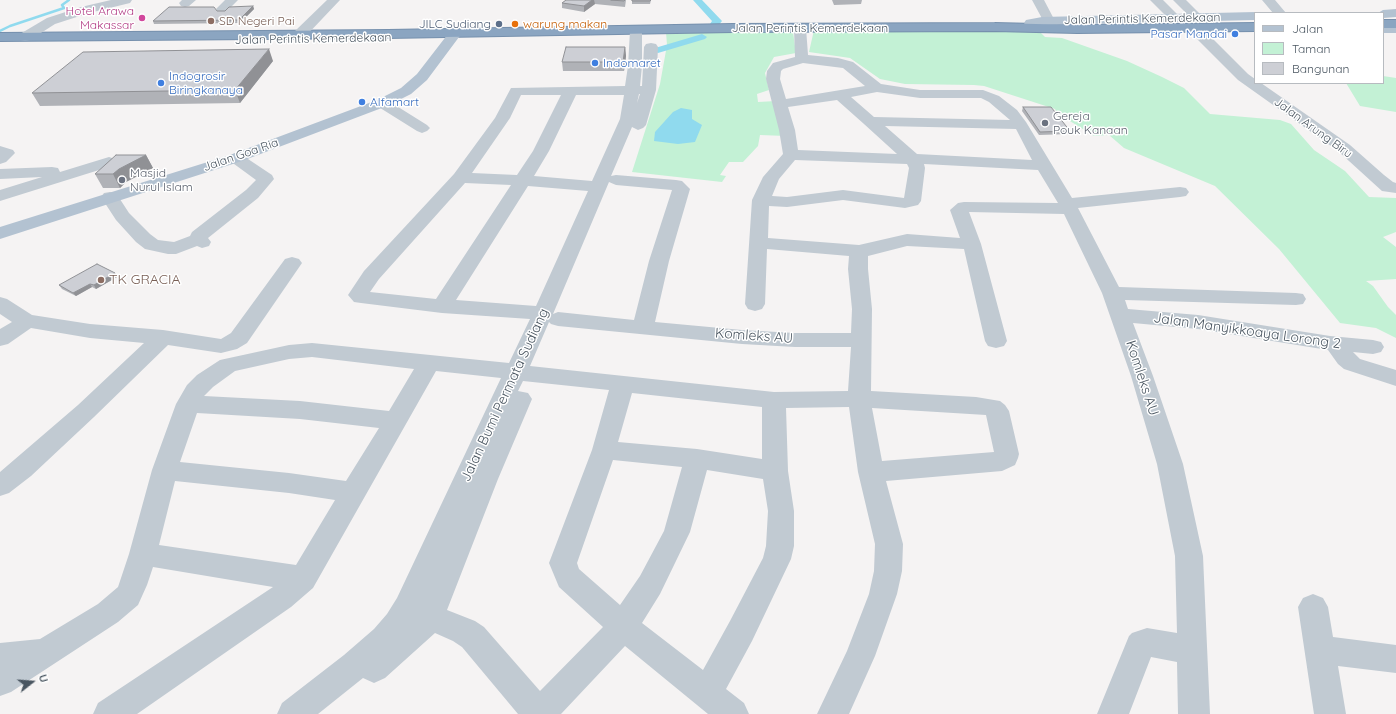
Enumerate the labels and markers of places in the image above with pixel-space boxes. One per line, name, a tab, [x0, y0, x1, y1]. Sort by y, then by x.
place label: Hotel Arawa Makassar	[66, 4, 134, 32]
marker: Hotel Arawa Makassar	[137, 13, 147, 23]
place label: SD Negeri Pai	[219, 14, 295, 28]
marker: SD Negeri Pai	[206, 16, 216, 26]
place label: JILC Sudiang	[419, 17, 491, 31]
place label: warung makan	[523, 17, 607, 31]
marker: JILC Sudiang	[494, 19, 504, 29]
marker: warung makan	[510, 19, 520, 29]
place label: Pasar Mandai	[1151, 27, 1227, 41]
marker: Pasar Mandai	[1230, 29, 1240, 39]
place label: Indomaret	[603, 56, 661, 70]
marker: Indomaret	[590, 58, 600, 68]
place label: Indogrosir Biringkanaya	[169, 69, 243, 97]
marker: Indogrosir Biringkanaya	[156, 78, 166, 88]
place label: Alfamart	[370, 95, 419, 109]
marker: Alfamart	[357, 97, 367, 107]
place label: Gereja Pouk Kanaan	[1053, 109, 1128, 137]
marker: Gereja Pouk Kanaan	[1040, 118, 1050, 128]
place label: Masjid Nurul Islam	[130, 166, 193, 194]
marker: Masjid Nurul Islam	[117, 175, 127, 185]
place label: TK GRACIA	[109, 272, 181, 288]
marker: TK GRACIA	[96, 275, 106, 285]

